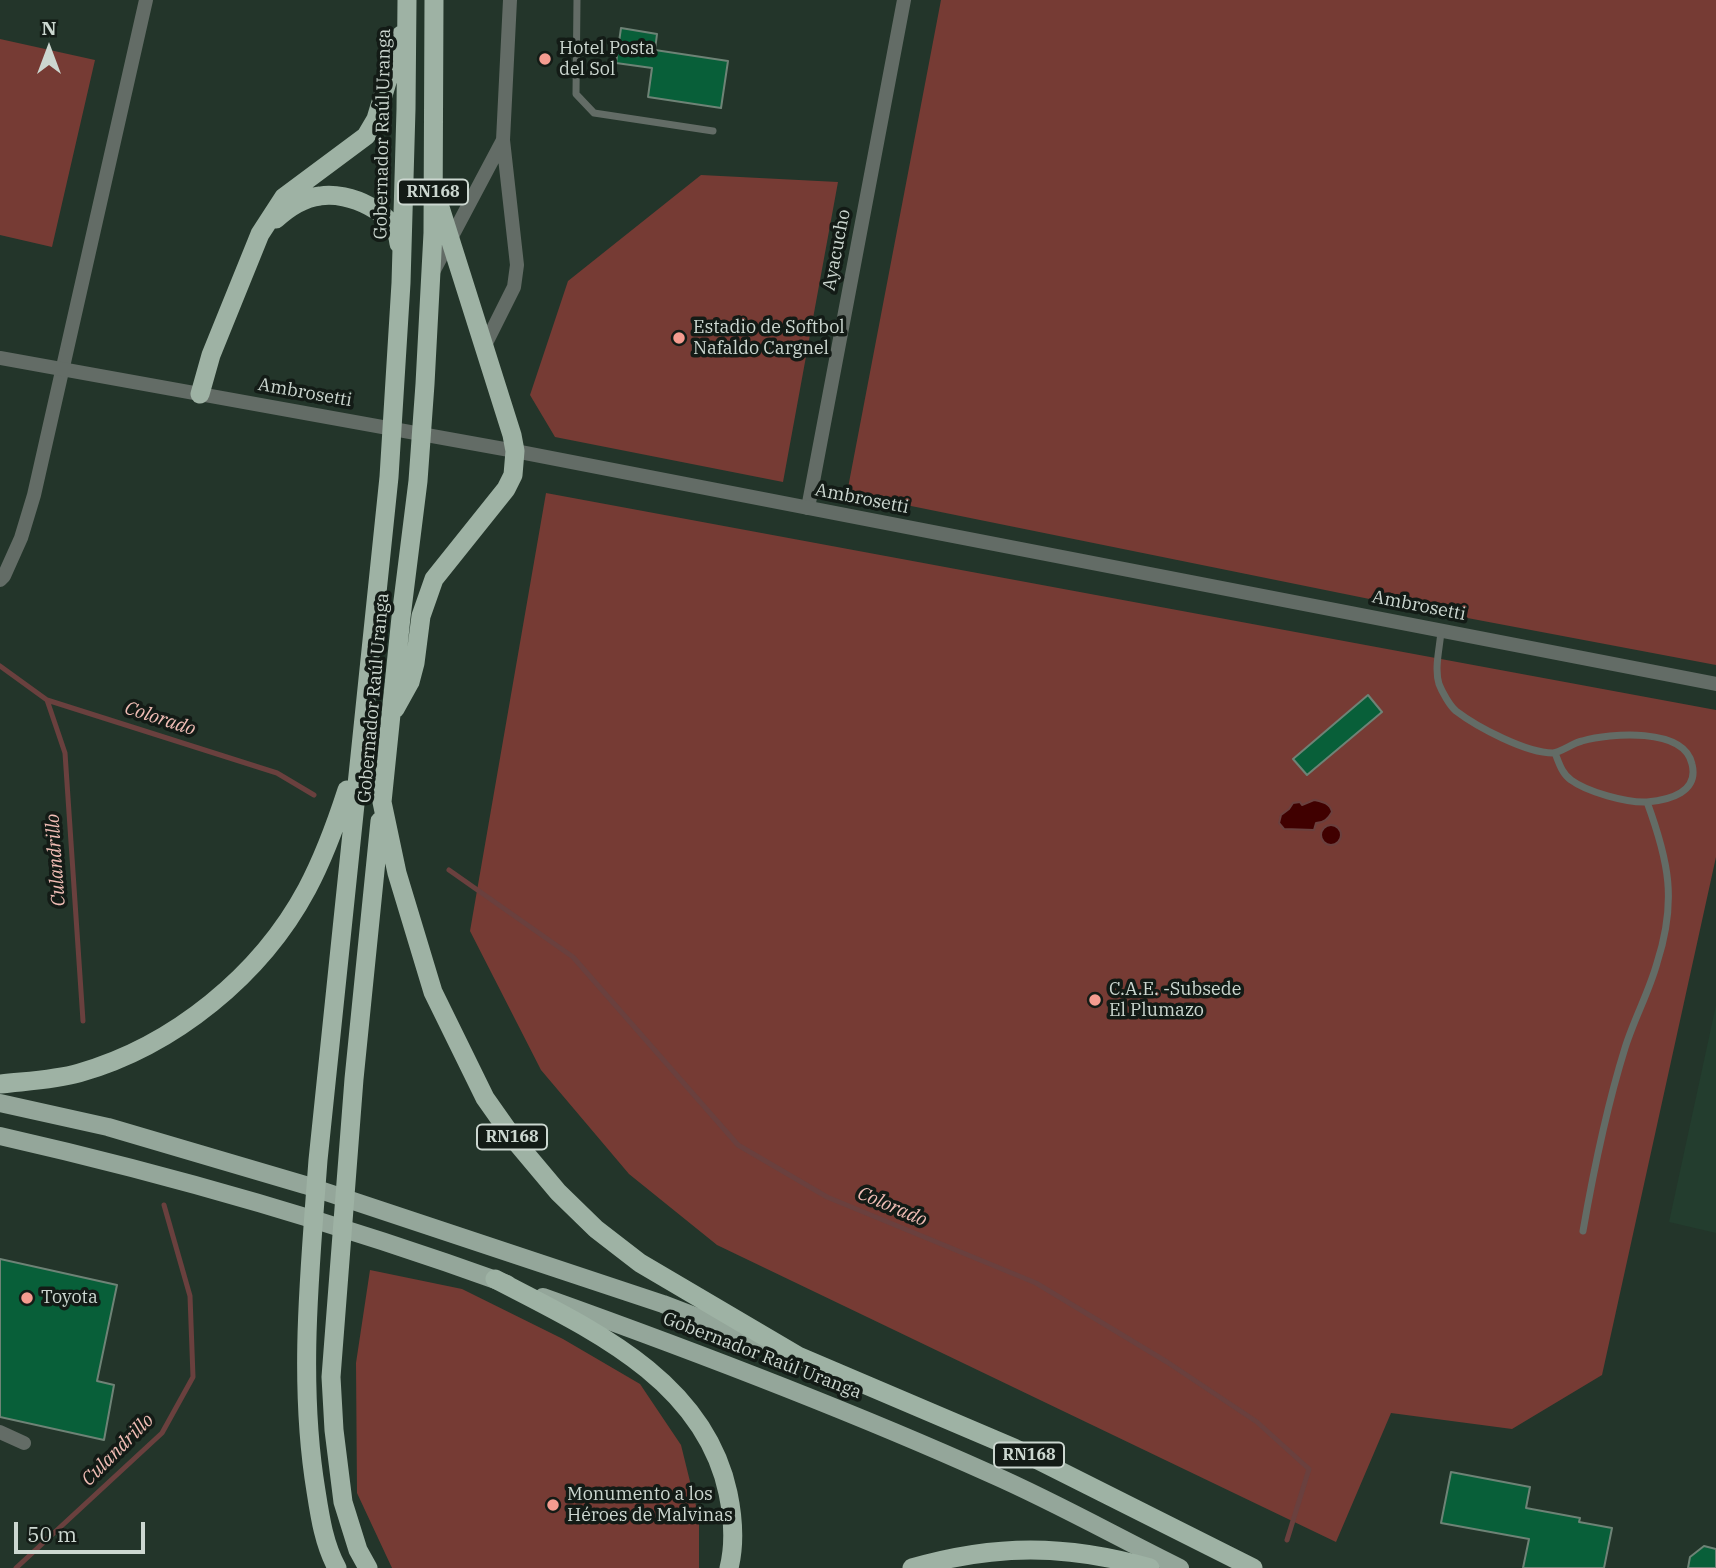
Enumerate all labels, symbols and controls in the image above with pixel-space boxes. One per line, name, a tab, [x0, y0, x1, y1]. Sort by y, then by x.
north arrow	[14, 14, 84, 84]
text: N	[41, 16, 57, 40]
street label: Gobernador Raúl Uranga	[370, 28, 396, 240]
place label: Hotel Posta del Sol	[559, 38, 655, 80]
marker: Hotel Posta del Sol	[537, 51, 553, 67]
road number: RN168	[398, 180, 468, 204]
street label: Ayacucho	[819, 208, 855, 292]
place label: Estadio de Softbol Nafaldo Cargnel	[693, 317, 845, 360]
marker: Estadio de Softbol Nafaldo Cargnel	[671, 330, 687, 346]
street label: Ambrosetti	[256, 374, 354, 412]
street label: Ambrosetti	[813, 479, 911, 519]
street label: Ambrosetti	[1370, 586, 1468, 626]
street label: Gobernador Raúl Uranga	[354, 592, 394, 804]
water label: Colorado	[122, 697, 198, 741]
water label: Culandrillo	[41, 813, 71, 907]
place label: C.A.E. -Subsede El Plumazo	[1109, 979, 1241, 1021]
marker: C.A.E. -Subsede El Plumazo	[1087, 992, 1103, 1008]
road number: RN168	[477, 1124, 547, 1149]
water label: Colorado	[854, 1182, 930, 1232]
place label: Toyota	[41, 1287, 98, 1309]
marker: Toyota	[19, 1290, 35, 1306]
street label: Gobernador Raúl Uranga	[660, 1308, 864, 1404]
water label: Culandrillo	[77, 1409, 159, 1491]
road number: RN168	[994, 1442, 1064, 1468]
place label: Monumento a los Héroes de Malvinas	[567, 1484, 733, 1526]
marker: Monumento a los Héroes de Malvinas	[545, 1497, 561, 1513]
scale bar	[18, 1508, 149, 1552]
text: 50 m	[27, 1520, 77, 1548]

